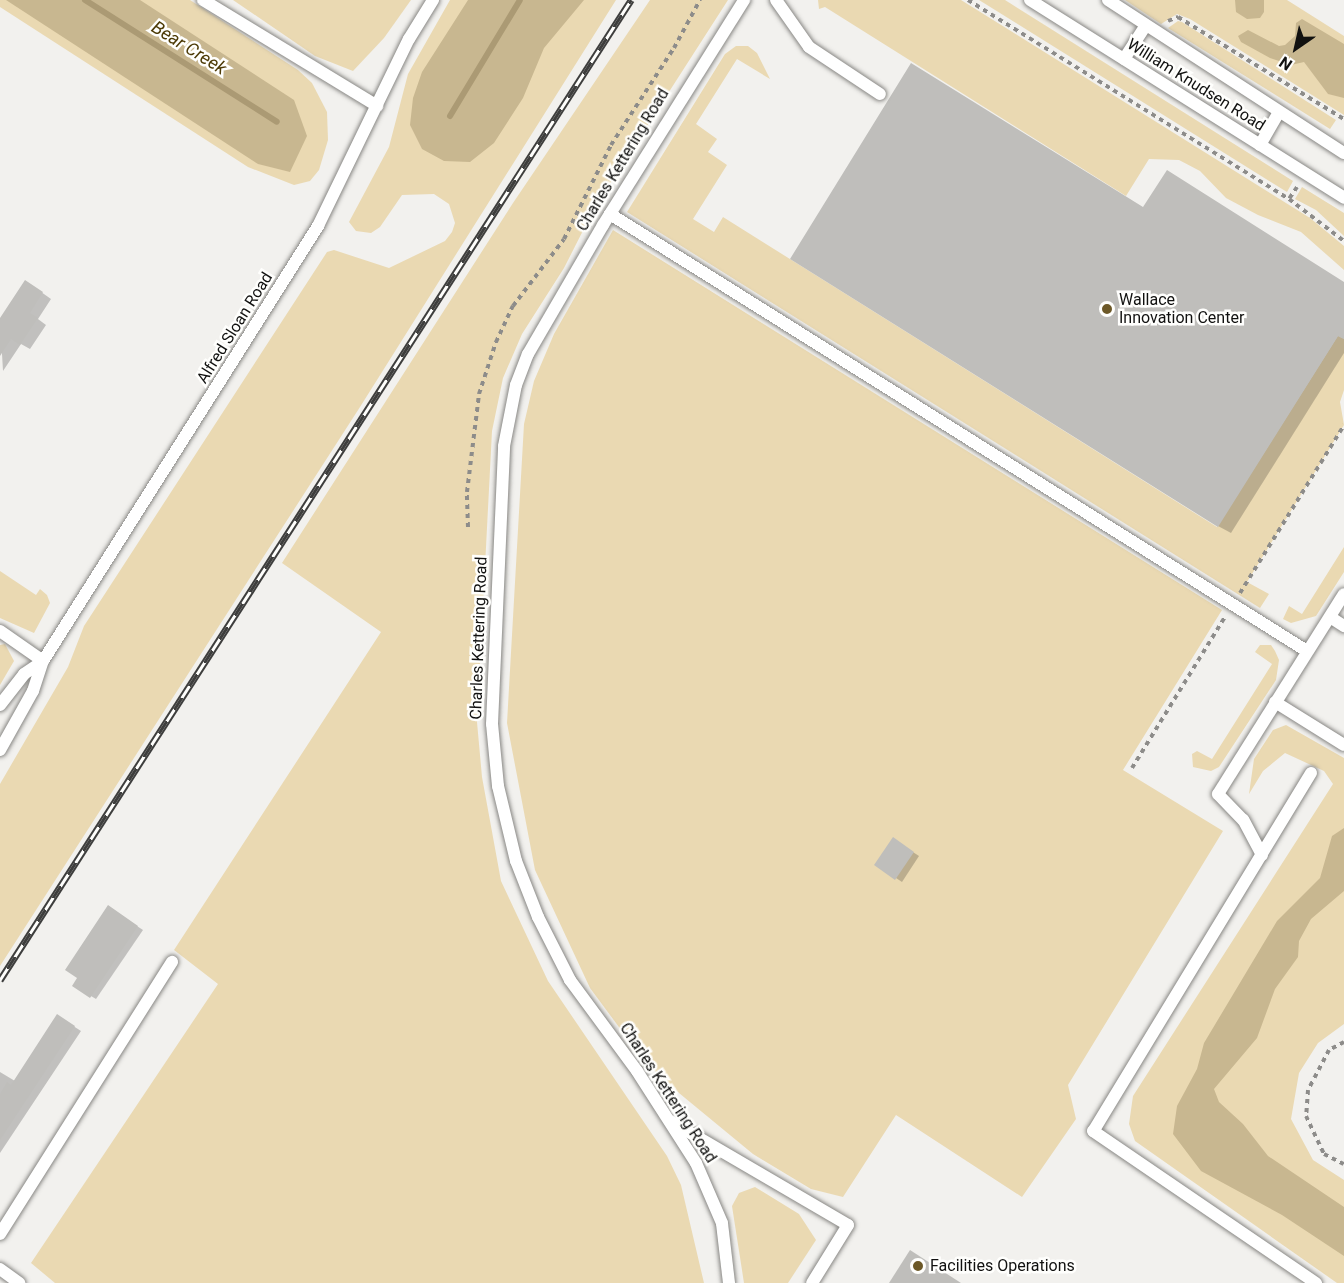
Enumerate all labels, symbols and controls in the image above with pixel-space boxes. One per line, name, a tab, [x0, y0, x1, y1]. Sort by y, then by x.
water label: Bear Creek	[147, 16, 231, 80]
north arrow	[1266, 18, 1326, 78]
street label: William Knudsen Road	[1123, 35, 1269, 135]
text: N	[1276, 52, 1296, 74]
street label: Charles Kettering Road	[573, 85, 673, 235]
street label: Alfred Sloan Road	[193, 269, 277, 387]
place label: Wallace Innovation Center	[1119, 290, 1244, 328]
marker: Wallace Innovation Center	[1100, 302, 1114, 316]
street label: Charles Kettering Road	[467, 556, 491, 720]
street label: Charles Kettering Road	[616, 1019, 720, 1167]
place label: Facilities Operations	[930, 1256, 1075, 1276]
marker: Facilities Operations	[911, 1259, 925, 1273]

